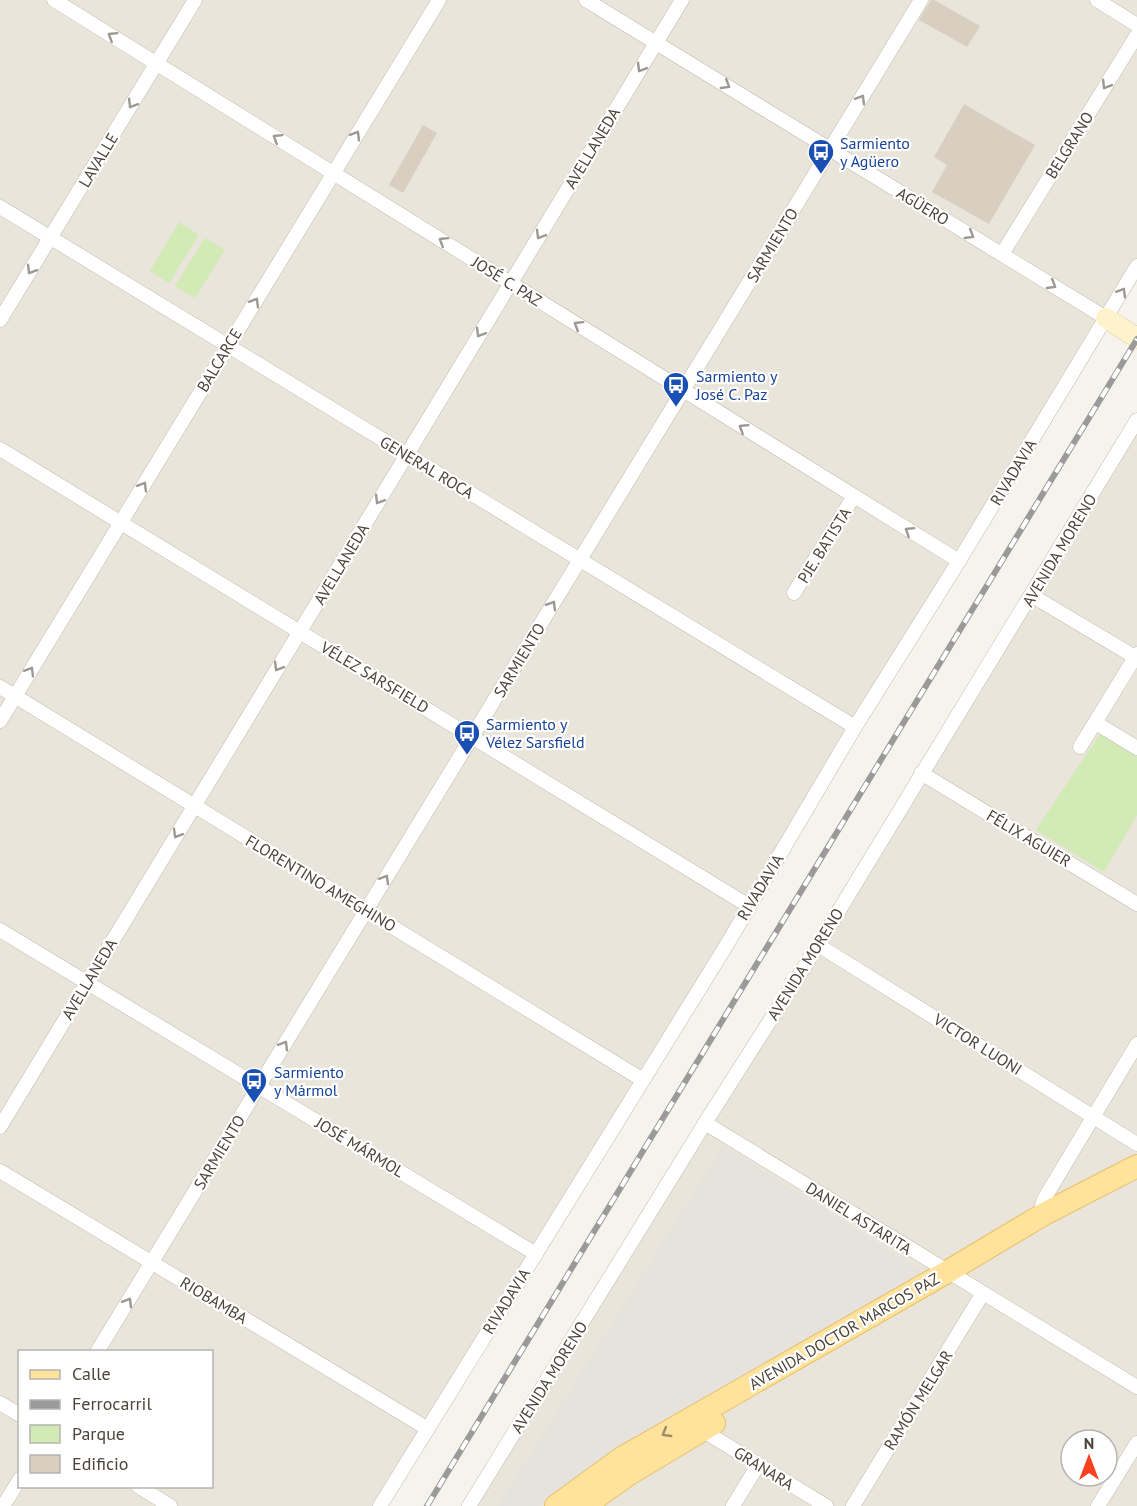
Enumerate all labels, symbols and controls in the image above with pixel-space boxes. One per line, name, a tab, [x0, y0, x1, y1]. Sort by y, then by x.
one-way arrow	[107, 32, 118, 43]
one-way arrow	[636, 62, 648, 72]
one-way arrow	[720, 78, 730, 90]
one-way arrow	[1102, 79, 1114, 89]
one-way arrow	[853, 95, 865, 105]
one-way arrow	[128, 98, 140, 108]
street label: AVELLANEDA	[560, 103, 624, 192]
street label: BELGRANO	[1041, 108, 1097, 182]
street label: LAVALLE	[74, 129, 122, 191]
one-way arrow	[349, 131, 361, 141]
place label: Sarmiento y Agüero	[840, 133, 910, 171]
one-way arrow	[273, 134, 283, 146]
bus stop icon: Sarmiento y Agüero	[806, 137, 836, 175]
street label: AGÜERO	[893, 183, 953, 229]
street label: SARMIENTO	[742, 204, 802, 286]
one-way arrow	[964, 227, 974, 239]
one-way arrow	[535, 229, 547, 239]
one-way arrow	[439, 237, 449, 249]
street label: JOSÉ C. PAZ	[468, 251, 546, 310]
one-way arrow	[26, 264, 38, 274]
one-way arrow	[1046, 277, 1056, 289]
one-way arrow	[1114, 288, 1126, 298]
one-way arrow	[248, 298, 259, 308]
one-way arrow	[573, 321, 584, 332]
street label: BALCARCE	[192, 325, 246, 395]
one-way arrow	[476, 327, 488, 337]
place label: Sarmiento y José C. Paz	[695, 366, 778, 404]
bus stop icon: Sarmiento y José C. Paz	[661, 370, 691, 408]
one-way arrow	[739, 423, 749, 435]
street label: GENERAL ROCA	[376, 431, 478, 503]
street label: RIVADAVIA	[985, 435, 1041, 509]
one-way arrow	[135, 482, 147, 492]
street label: AVENIDA MORENO	[1017, 490, 1101, 610]
one-way arrow	[375, 494, 387, 504]
street label: PJE. BATISTA	[793, 503, 855, 587]
street label: AVELLANEDA	[309, 519, 373, 608]
one-way arrow	[905, 526, 915, 538]
one-way arrow	[545, 601, 557, 611]
street label: SARMIENTO	[489, 619, 549, 701]
street label: VÉLEZ SARSFIELD	[316, 636, 433, 717]
one-way arrow	[274, 661, 286, 671]
one-way arrow	[23, 667, 35, 677]
place label: Sarmiento y Vélez Sarsfield	[485, 714, 585, 752]
bus stop icon: Sarmiento y Vélez Sarsfield	[452, 718, 482, 756]
street label: FÉLIX AGUIER	[983, 805, 1075, 871]
one-way arrow	[173, 828, 185, 838]
street label: FLORENTINO AMEGHINO	[242, 830, 400, 936]
street label: RIVADAVIA	[732, 850, 788, 924]
one-way arrow	[378, 875, 390, 885]
street label: AVENIDA MORENO	[763, 904, 847, 1024]
street label: AVELLANEDA	[57, 934, 121, 1023]
street label: VICTOR LUONI	[929, 1008, 1026, 1079]
one-way arrow	[276, 1041, 288, 1051]
place label: Sarmiento y Mármol	[274, 1062, 344, 1100]
bus stop icon: Sarmiento y Mármol	[239, 1066, 269, 1104]
street label: SARMIENTO	[189, 1111, 249, 1193]
street label: JOSÉ MÁRMOL	[311, 1112, 408, 1181]
street label: DANIEL ASTARITA	[802, 1177, 916, 1259]
street label: RIVADAVIA	[478, 1264, 534, 1338]
street label: AVENIDA DOCTOR MARCOS PAZ	[745, 1268, 943, 1394]
street label: RIOBAMBA	[177, 1272, 252, 1328]
one-way arrow	[120, 1298, 132, 1308]
street label: AVENIDA MORENO	[507, 1317, 591, 1437]
street label: RAMÓN MELGAR	[879, 1346, 957, 1454]
legend	[18, 1350, 213, 1488]
text: Calle	[72, 1362, 111, 1385]
text: Ferrocarril	[72, 1392, 152, 1415]
text: Parque	[72, 1422, 125, 1445]
one-way arrow	[662, 1426, 672, 1437]
north arrow	[1059, 1428, 1119, 1488]
text: N	[1084, 1433, 1094, 1453]
street label: GRANARA	[730, 1442, 798, 1495]
text: Edificio	[72, 1452, 128, 1475]

